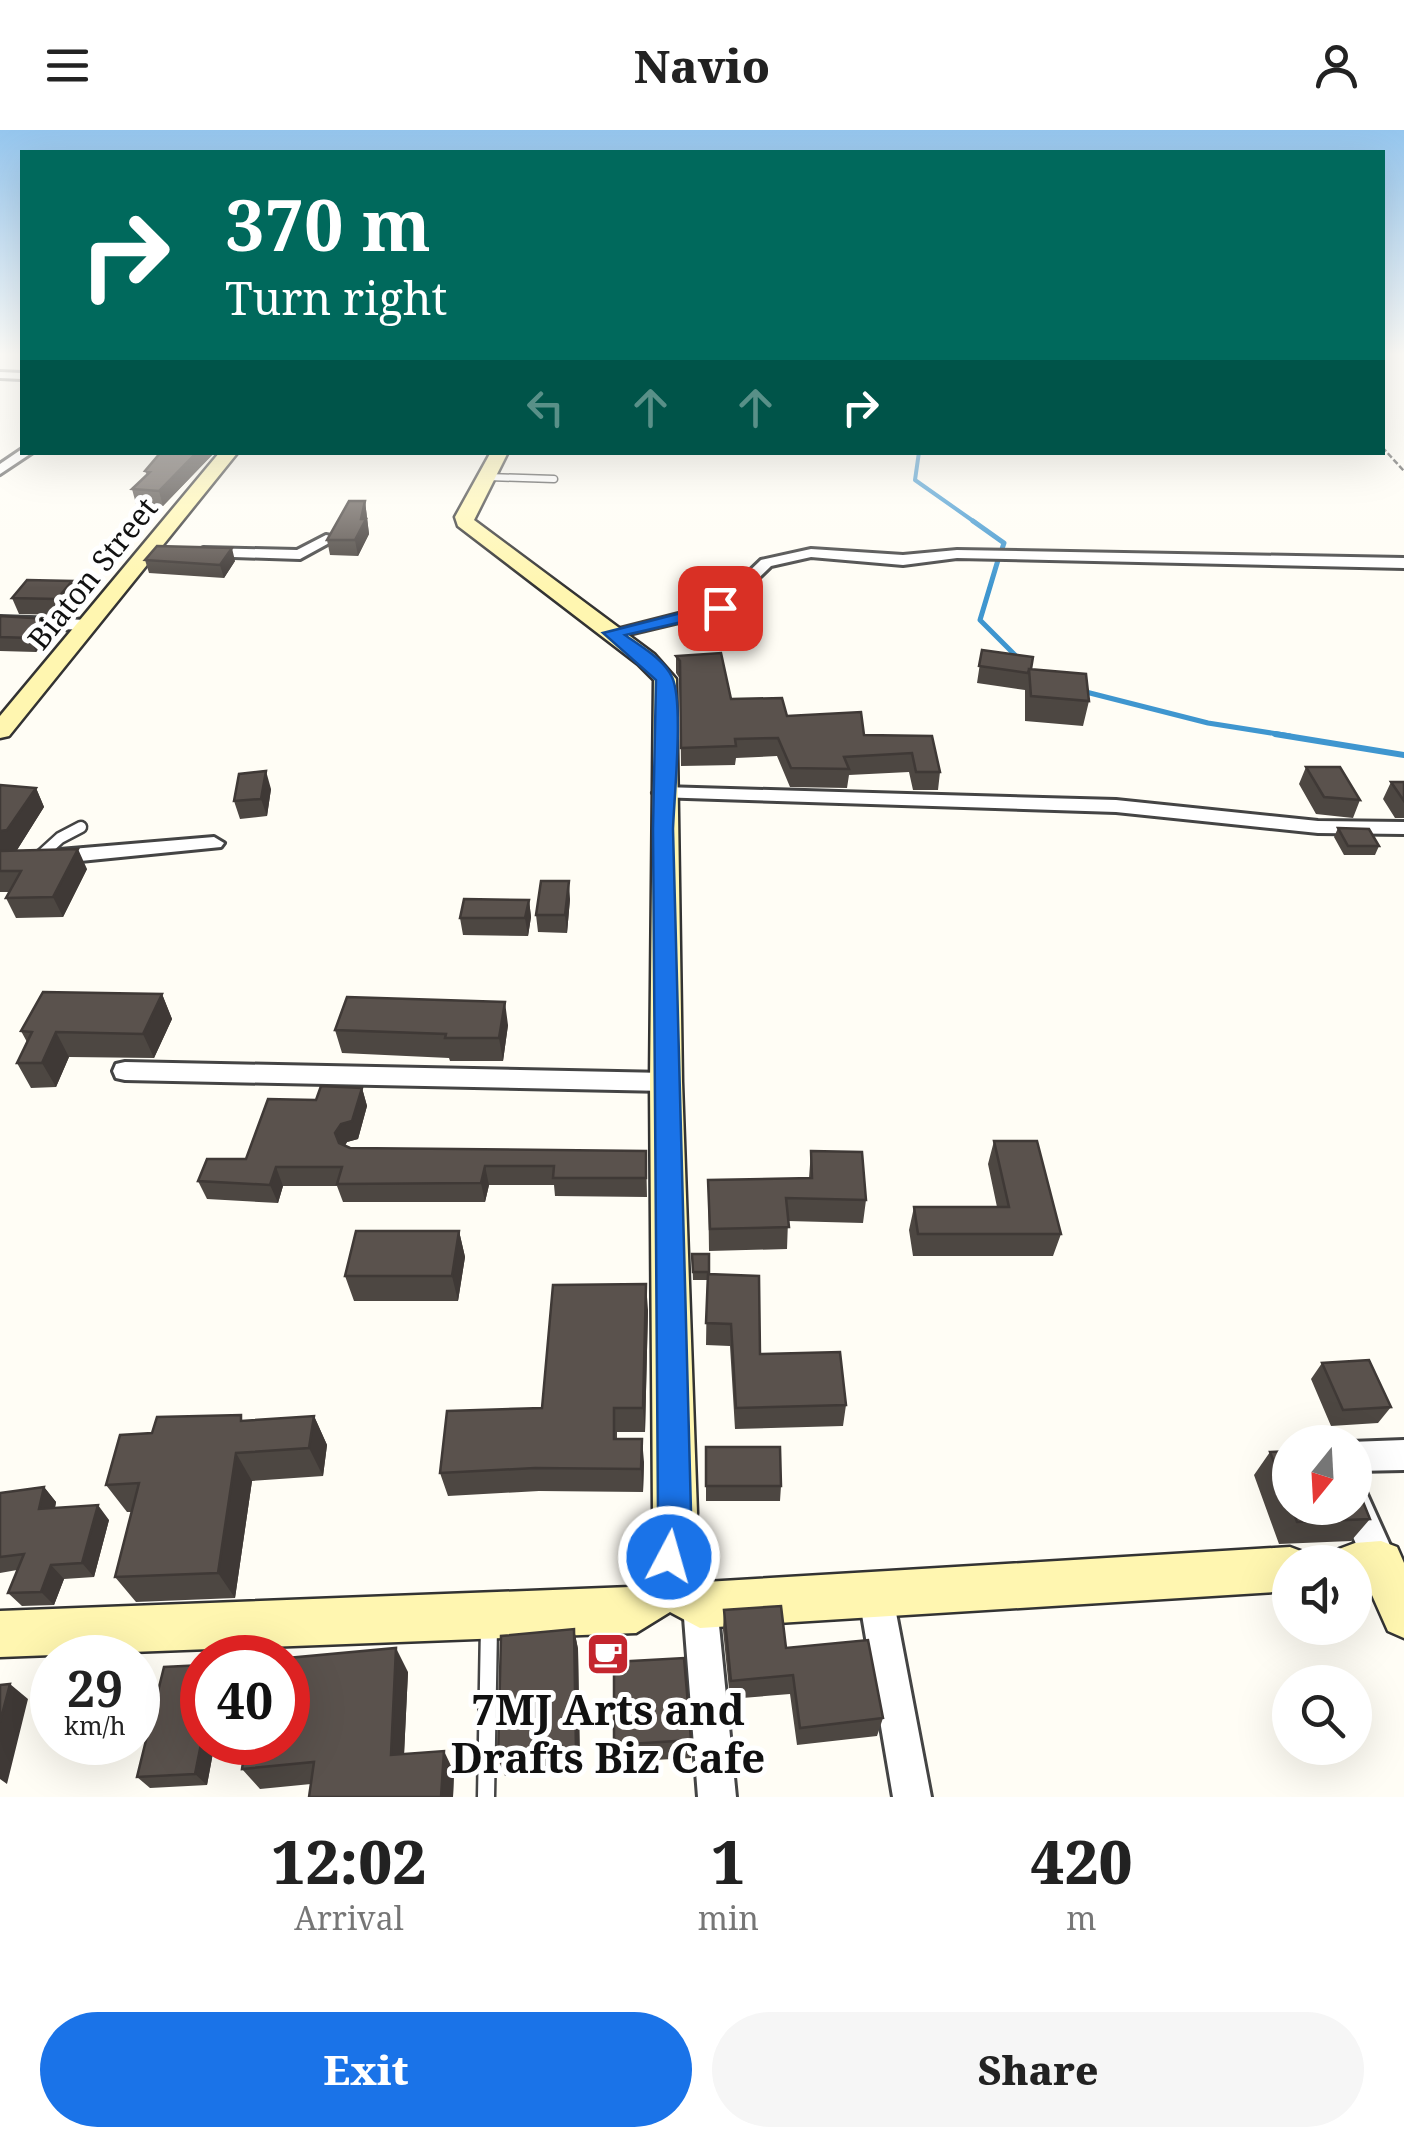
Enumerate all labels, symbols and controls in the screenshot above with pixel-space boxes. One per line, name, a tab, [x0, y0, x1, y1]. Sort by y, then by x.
text: Navio	[634, 35, 770, 96]
icon: menu	[40, 38, 95, 93]
icon: person	[1309, 38, 1364, 93]
text: 370 m	[225, 176, 431, 272]
icon: right	[60, 190, 190, 320]
text: Turn right	[225, 267, 447, 328]
icon: left	[518, 380, 573, 435]
icon: ahead	[623, 380, 678, 435]
icon: ahead	[728, 380, 783, 435]
icon: right	[833, 380, 888, 435]
street label: Biaton Street	[18, 488, 166, 658]
pin	[678, 566, 763, 651]
icon: arrive	[693, 581, 748, 636]
north arrow	[1272, 1425, 1372, 1525]
map controls	[1272, 1425, 1372, 1765]
position arrow	[617, 1505, 721, 1609]
button: sound	[1272, 1545, 1372, 1645]
cafe icon: 7MJ Arts and Drafts Biz Cafe	[585, 1631, 631, 1677]
speed limit sign: 40	[180, 1635, 310, 1765]
text: 29	[67, 1654, 123, 1722]
button: search	[1272, 1665, 1372, 1765]
place label: 7MJ Arts and Drafts Biz Cafe	[451, 1680, 765, 1785]
text: km/h	[64, 1708, 126, 1742]
text: 12:02	[272, 1820, 426, 1902]
text: 1	[711, 1820, 745, 1902]
text: 420	[1030, 1820, 1132, 1902]
text: Arrival	[294, 1896, 404, 1939]
text: min	[698, 1896, 759, 1939]
text: m	[1066, 1896, 1097, 1939]
button: Exit	[40, 2012, 692, 2127]
button: Share	[712, 2012, 1364, 2127]

